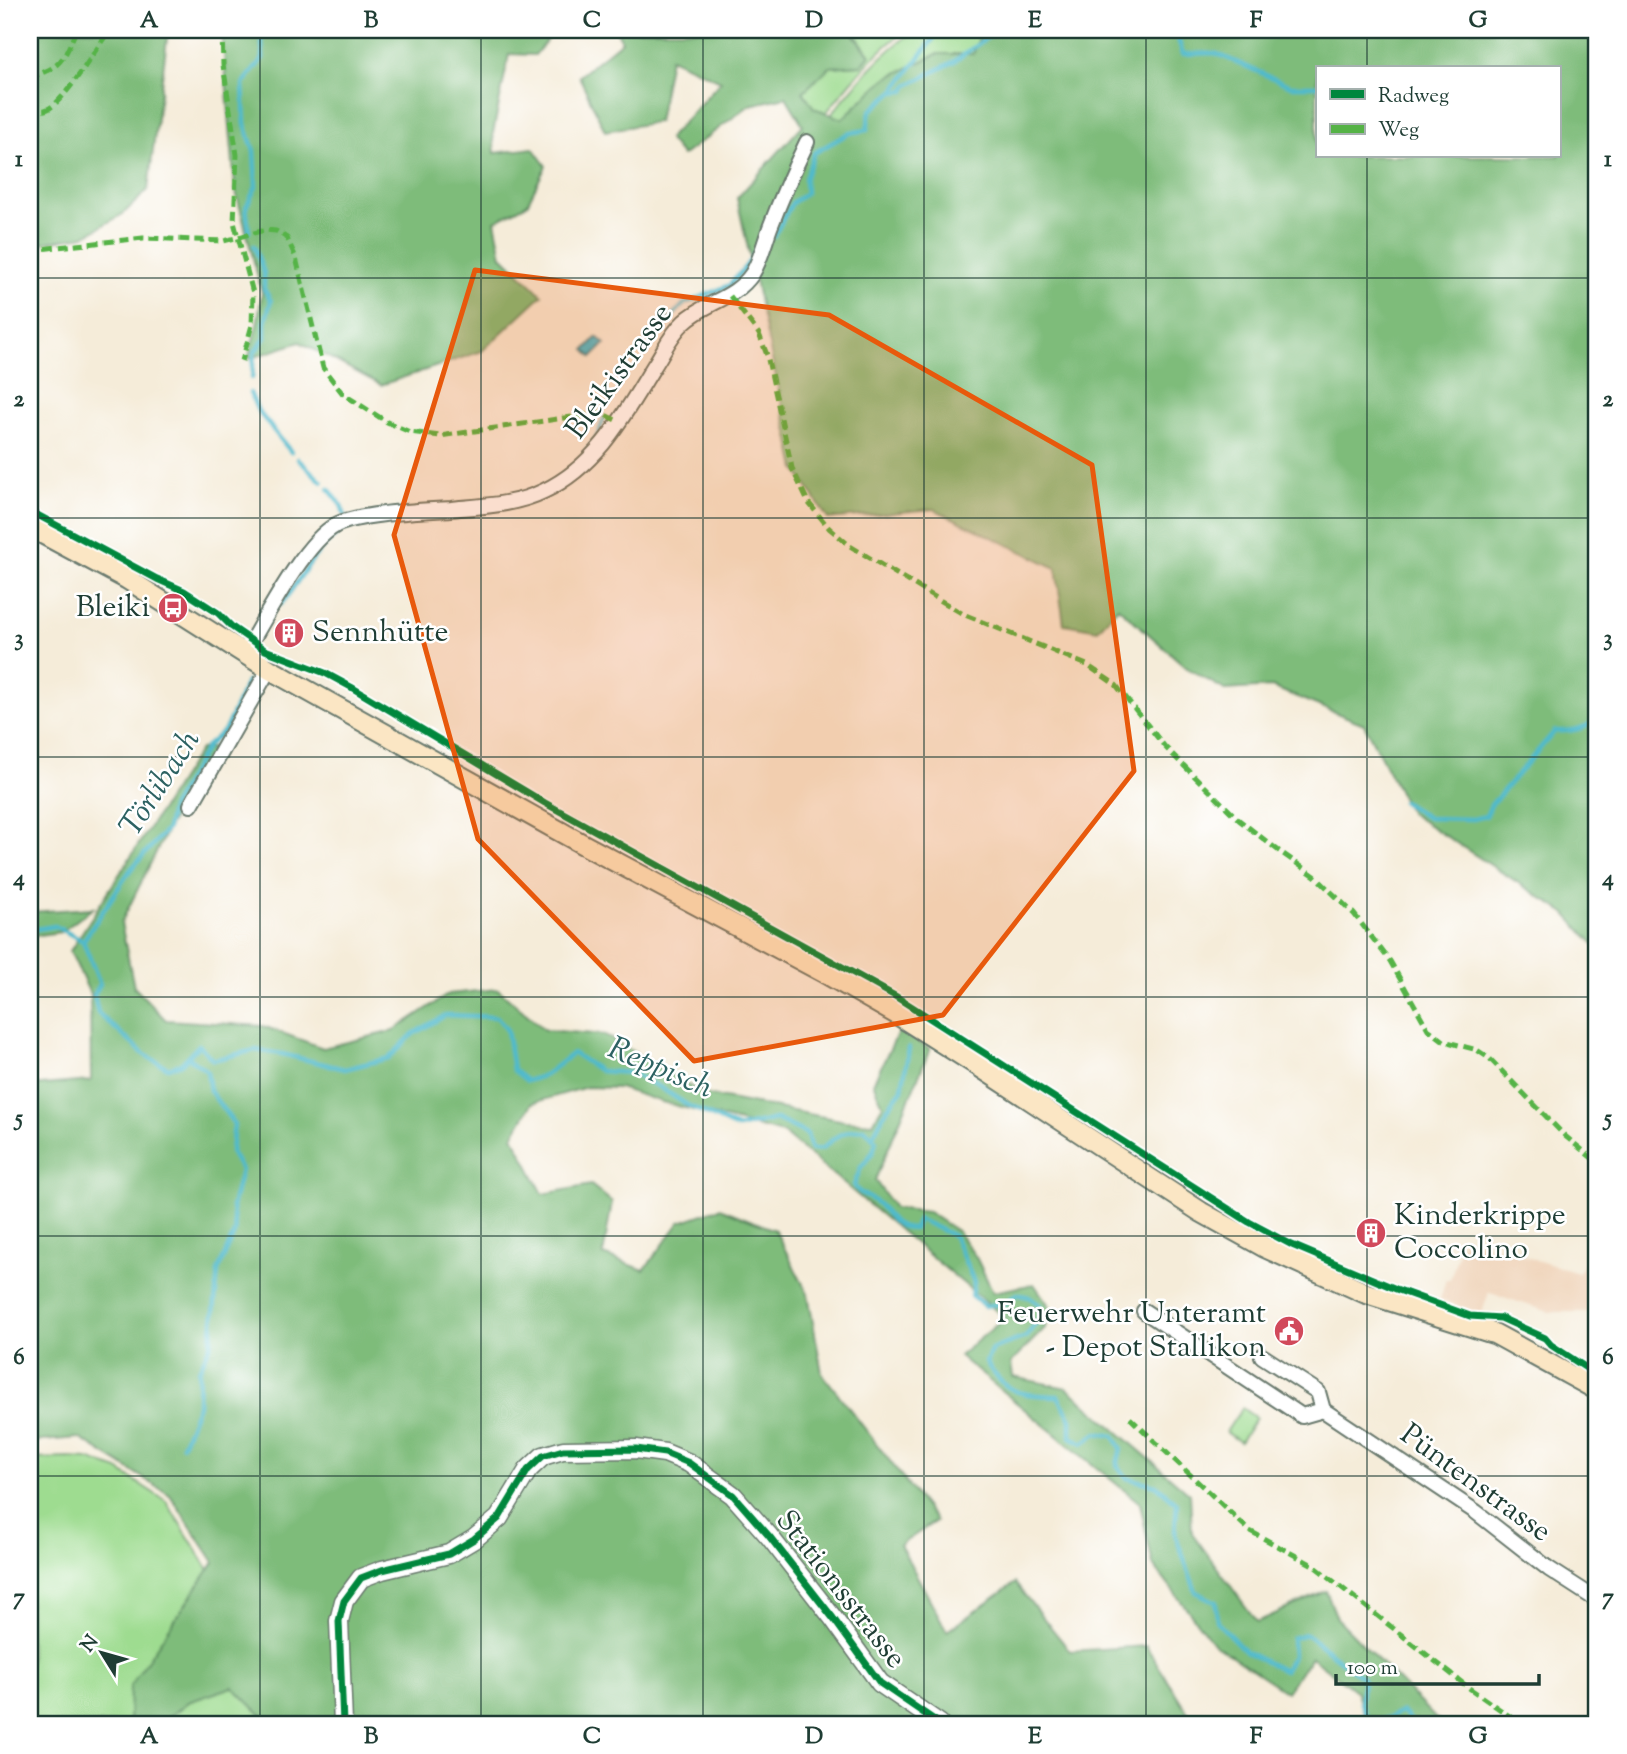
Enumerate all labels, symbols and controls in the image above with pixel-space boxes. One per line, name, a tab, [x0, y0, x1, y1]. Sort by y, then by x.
text: A	[140, 5, 159, 38]
text: B	[364, 5, 379, 38]
text: C	[583, 5, 601, 38]
text: D	[805, 5, 823, 38]
text: E	[1028, 5, 1042, 38]
text: F	[1250, 5, 1263, 38]
text: G	[1469, 5, 1488, 38]
legend	[1316, 66, 1560, 158]
text: Radweg	[1378, 82, 1449, 112]
text: Weg	[1378, 116, 1419, 146]
text: 1	[15, 144, 23, 177]
text: 1	[1604, 144, 1612, 177]
street label: Bleikistrasse	[556, 295, 684, 449]
text: 2	[14, 384, 25, 417]
text: 2	[1603, 384, 1614, 417]
place label: Bleiki	[76, 587, 150, 630]
bus stop icon: Bleiki	[156, 591, 190, 625]
place label: Sennhütte	[312, 612, 448, 655]
building icon: Sennhütte	[272, 616, 306, 650]
text: 3	[14, 623, 24, 656]
text: 3	[1603, 623, 1613, 656]
water label: Törlibach	[109, 721, 213, 847]
text: 4	[12, 863, 25, 896]
text: 4	[1601, 863, 1614, 896]
water label: Reppisch	[600, 1026, 720, 1112]
text: 5	[13, 1103, 23, 1136]
text: 5	[1602, 1103, 1612, 1136]
place label: Kinderkrippe Coccolino	[1394, 1195, 1566, 1272]
building icon: Kinderkrippe Coccolino	[1354, 1216, 1388, 1250]
place label: Feuerwehr Unteramt - Depot Stallikon	[997, 1293, 1266, 1370]
public building icon: Feuerwehr Unteramt - Depot Stallikon	[1272, 1314, 1306, 1348]
text: 6	[13, 1342, 25, 1375]
text: 6	[1602, 1342, 1614, 1375]
street label: Püntenstrasse	[1390, 1414, 1560, 1554]
street label: Stationsstrasse	[764, 1502, 916, 1678]
text: 7	[13, 1582, 25, 1615]
text: 7	[1602, 1582, 1614, 1615]
north arrow	[66, 1618, 136, 1688]
text: N	[75, 1630, 106, 1658]
scale bar	[1336, 1642, 1540, 1686]
text: 100 m	[1347, 1654, 1398, 1684]
text: A	[140, 1721, 159, 1754]
text: B	[364, 1721, 379, 1754]
text: C	[583, 1721, 601, 1754]
text: D	[805, 1721, 823, 1754]
text: E	[1028, 1721, 1042, 1754]
text: F	[1250, 1721, 1263, 1754]
text: G	[1469, 1721, 1488, 1754]

